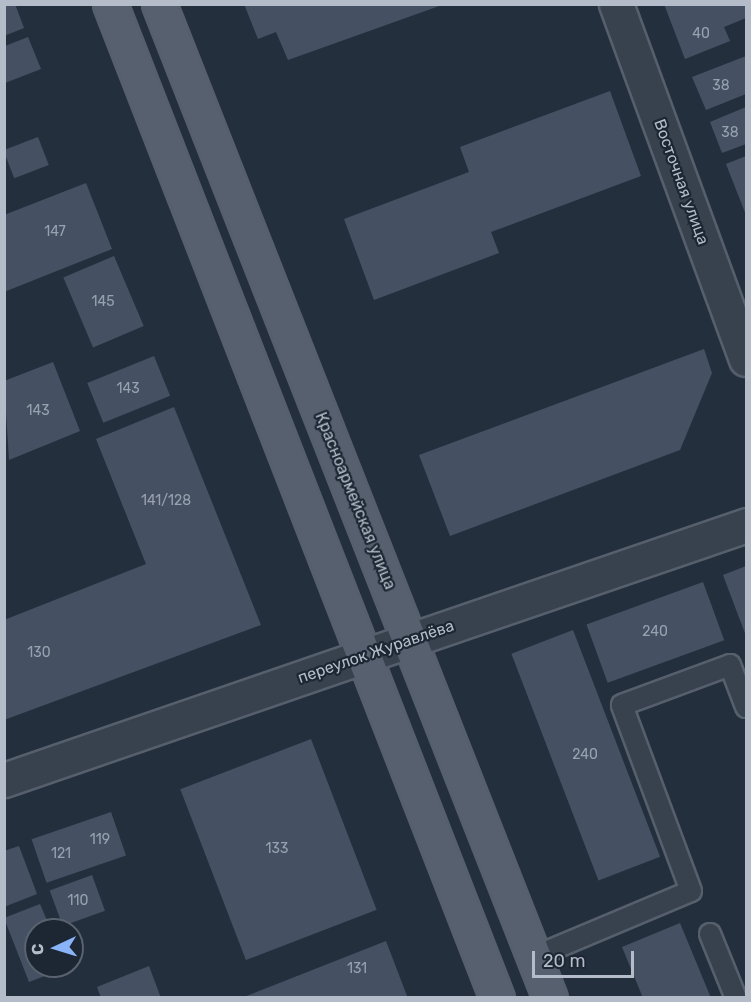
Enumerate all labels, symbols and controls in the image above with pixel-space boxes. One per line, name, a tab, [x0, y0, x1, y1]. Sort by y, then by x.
house number: 40	[692, 26, 710, 42]
house number: 38	[712, 78, 730, 94]
street label: Восточная улица	[649, 117, 713, 247]
house number: 38	[721, 125, 739, 141]
house number: 147	[44, 224, 66, 240]
house number: 145	[91, 294, 115, 310]
house number: 143	[116, 381, 140, 397]
house number: 143	[26, 403, 50, 419]
street label: Красноармейская улица	[311, 410, 399, 592]
house number: 141/128	[141, 493, 191, 509]
street label: переулок Журавлёва	[295, 616, 457, 688]
house number: 240	[642, 624, 668, 640]
house number: 130	[27, 645, 51, 661]
house number: 240	[572, 747, 598, 763]
house number: 119	[90, 832, 110, 848]
house number: 133	[266, 841, 288, 857]
house number: 121	[51, 846, 71, 862]
house number: 110	[68, 893, 88, 909]
north arrow	[24, 918, 84, 978]
scale bar	[535, 939, 637, 977]
text: С	[28, 943, 47, 955]
text: 20 m	[543, 950, 585, 972]
house number: 131	[347, 961, 367, 977]

